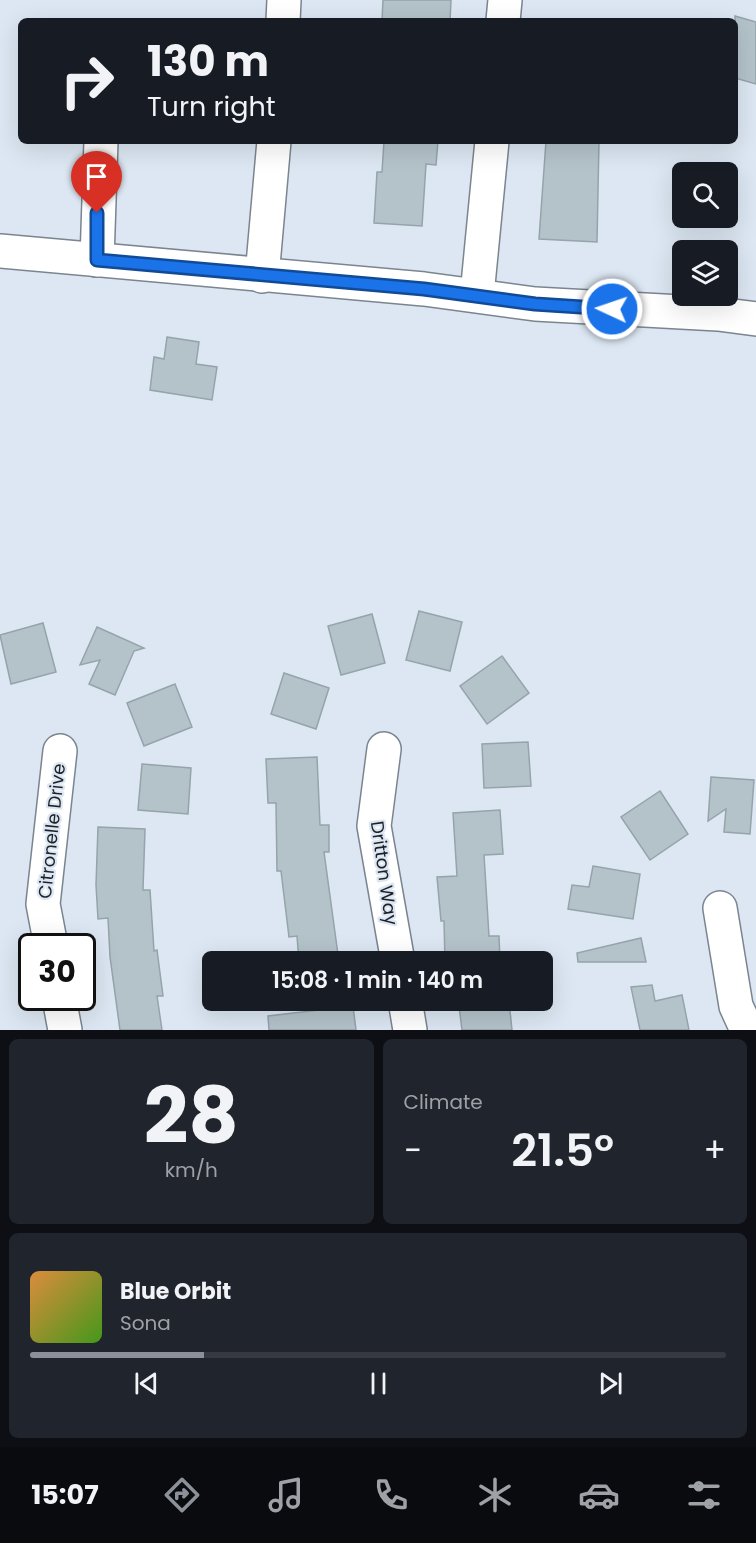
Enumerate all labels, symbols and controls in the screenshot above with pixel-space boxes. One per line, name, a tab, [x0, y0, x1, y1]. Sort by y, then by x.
text: 130 m	[147, 32, 269, 91]
icon: right	[48, 42, 126, 120]
text: Turn right	[147, 88, 276, 125]
pin	[71, 151, 122, 213]
icon: arrive	[80, 160, 113, 193]
map controls	[672, 162, 738, 306]
button: search	[672, 162, 738, 228]
button: layers	[672, 240, 738, 306]
position arrow	[580, 277, 644, 341]
street label: Citronelle Drive	[32, 762, 71, 900]
street label: Dritton Way	[365, 819, 404, 927]
speed limit sign: 30	[18, 933, 96, 1011]
text: 15:08 · 1 min · 140 m	[272, 965, 483, 996]
text: 28	[144, 1061, 239, 1170]
text: Climate	[404, 1088, 483, 1116]
text: 21.5°	[511, 1119, 614, 1182]
text: −	[404, 1127, 422, 1174]
text: +	[703, 1127, 726, 1174]
text: km/h	[165, 1156, 218, 1184]
text: Blue Orbit	[120, 1276, 231, 1307]
text: Sona	[120, 1309, 171, 1337]
icon: previous	[130, 1367, 163, 1400]
icon: pause	[362, 1367, 395, 1400]
icon: next	[594, 1367, 627, 1400]
icon: directions	[161, 1474, 203, 1516]
icon: music	[265, 1474, 307, 1516]
icon: phone	[370, 1474, 412, 1516]
icon: climate	[474, 1474, 516, 1516]
icon: car	[578, 1474, 620, 1516]
icon: filters	[683, 1474, 725, 1516]
text: 15:07	[31, 1476, 99, 1513]

